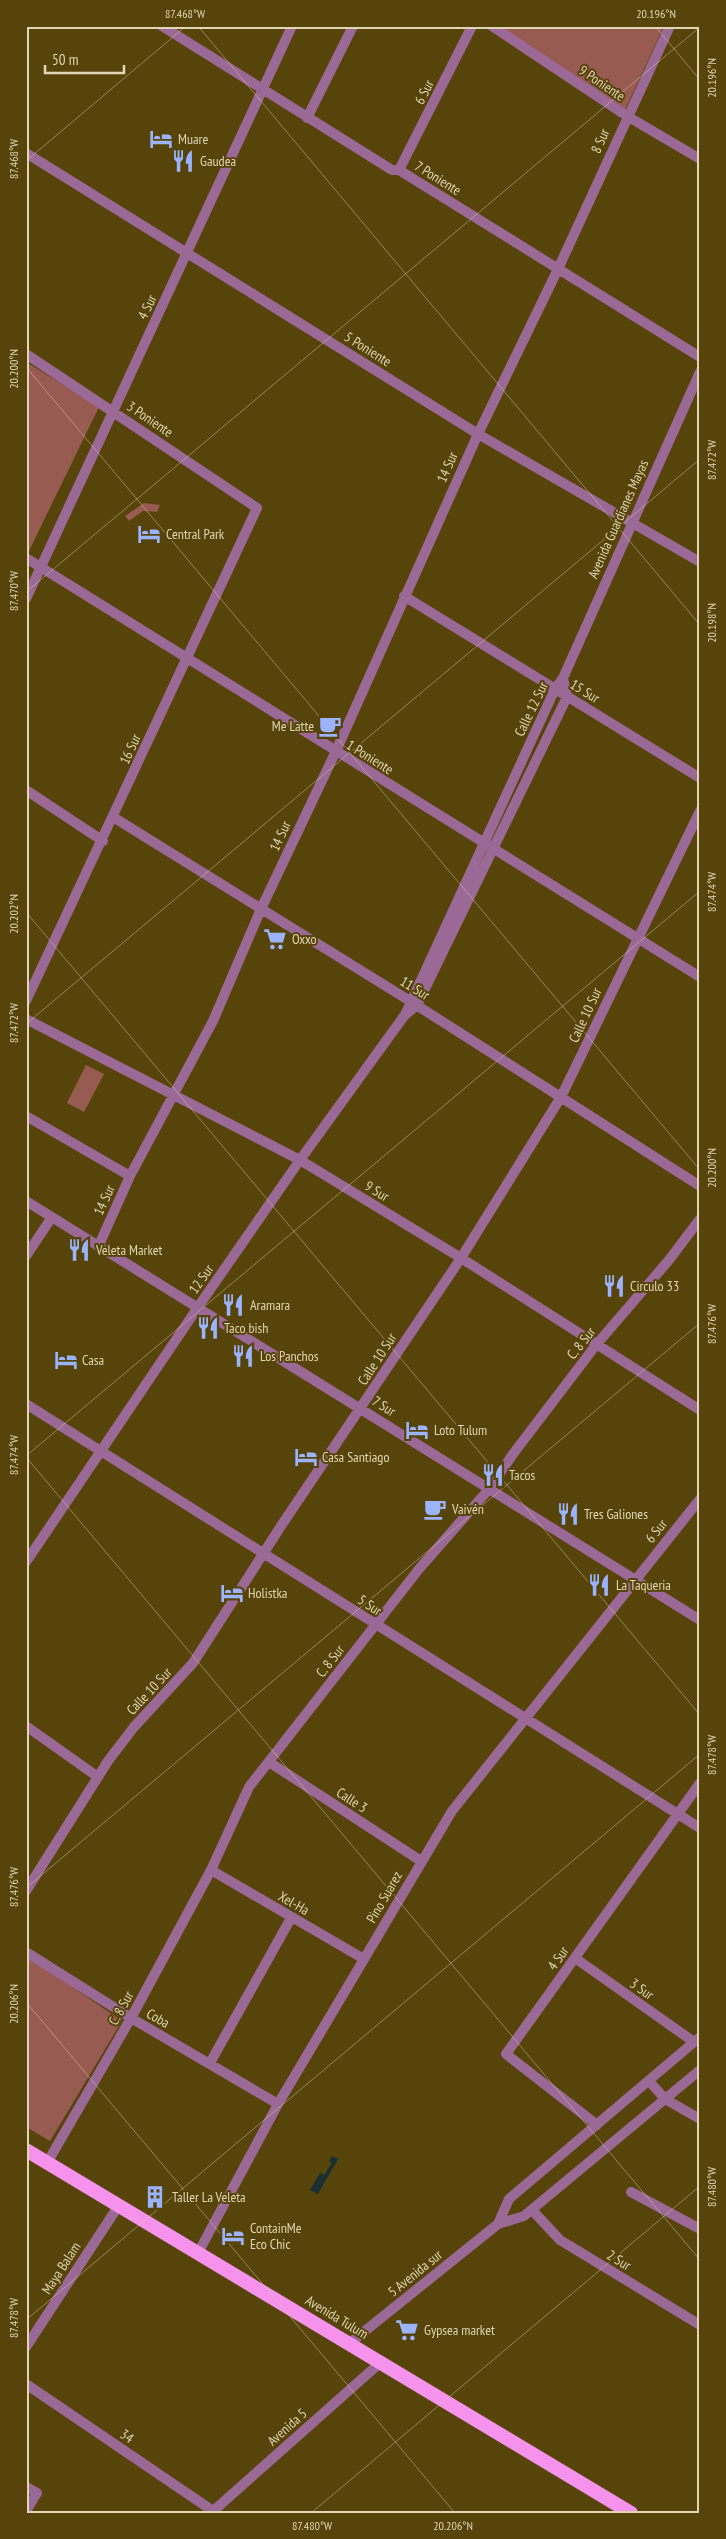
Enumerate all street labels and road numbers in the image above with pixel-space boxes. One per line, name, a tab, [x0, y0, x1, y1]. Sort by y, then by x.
street label: 9 Poniente	[575, 61, 629, 105]
street label: 6 Sur	[410, 77, 438, 107]
street label: 8 Sur	[587, 126, 613, 156]
street label: 7 Poniente	[411, 157, 465, 199]
street label: 4 Sur	[133, 292, 161, 322]
street label: 5 Poniente	[341, 328, 395, 370]
street label: 3 Poniente	[123, 397, 177, 441]
street label: 14 Sur	[432, 449, 462, 485]
street label: Avenida Guardianes Mayas	[584, 457, 652, 581]
street label: 15 Sur	[567, 675, 603, 707]
street label: Calle 12 Sur	[510, 679, 552, 739]
street label: 16 Sur	[115, 731, 145, 767]
street label: 1 Poniente	[343, 736, 397, 778]
street label: 14 Sur	[265, 818, 295, 854]
street label: 11 Sur	[397, 972, 433, 1004]
street label: Calle 10 Sur	[564, 985, 606, 1045]
street label: 9 Sur	[362, 1177, 393, 1205]
street label: 14 Sur	[89, 1182, 119, 1218]
street label: 12 Sur	[185, 1261, 217, 1297]
street label: C. 8 Sur	[563, 1323, 599, 1363]
street label: Calle 10 Sur	[353, 1329, 401, 1388]
street label: 7 Sur	[369, 1392, 399, 1420]
street label: 6 Sur	[641, 1515, 671, 1546]
street label: 5 Sur	[355, 1591, 386, 1619]
street label: C. 8 Sur	[312, 1641, 348, 1681]
street label: Calle 10 Sur	[122, 1663, 176, 1719]
street label: Calle 3	[333, 1783, 371, 1817]
street label: Pino Suarez	[362, 1868, 406, 1926]
street label: Xel-Ha	[275, 1887, 313, 1919]
street label: 4 Sur	[543, 1942, 573, 1973]
street label: 3 Sur	[627, 1974, 658, 2004]
street label: C. 8 Sur	[104, 1988, 138, 2028]
street label: Coba	[143, 2004, 173, 2032]
street label: Maya Balam	[38, 2239, 84, 2297]
street label: 5 Avenida sur	[384, 2246, 446, 2300]
street label: 2 Sur	[604, 2246, 635, 2274]
street label: Avenida Tulum	[302, 2291, 372, 2343]
street label: Avenida 5	[263, 2404, 311, 2450]
street label: 34	[117, 2425, 138, 2447]

